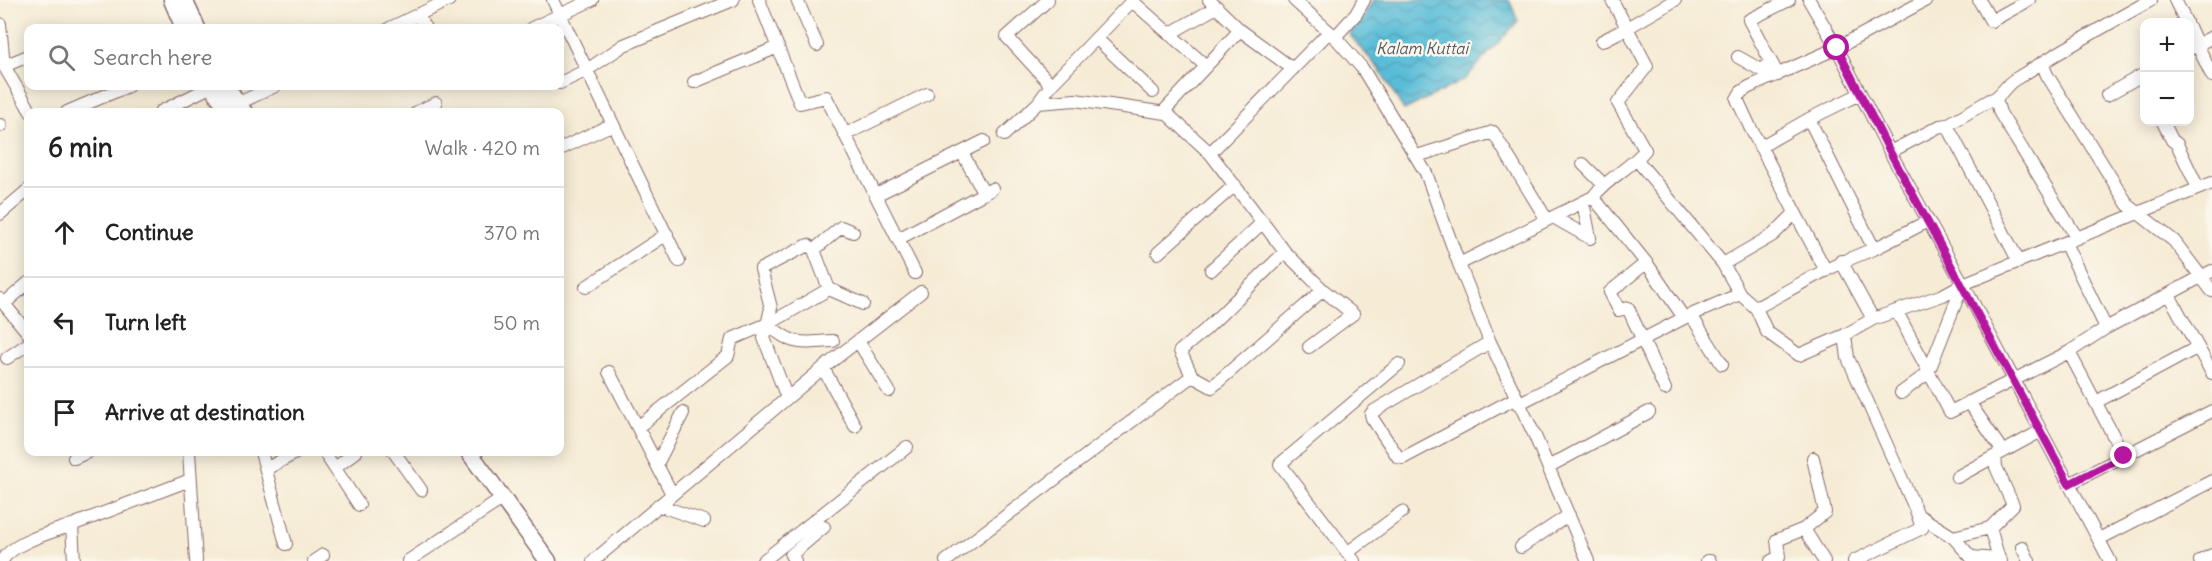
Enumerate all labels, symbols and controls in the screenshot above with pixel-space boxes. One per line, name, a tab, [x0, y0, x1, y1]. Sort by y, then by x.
map controls	[2140, 18, 2194, 126]
button: +	[2140, 18, 2194, 72]
search box	[24, 24, 564, 90]
route start	[1823, 34, 1849, 60]
water label: Kalam Kuttai	[1376, 38, 1470, 58]
icon: search	[45, 41, 78, 74]
text: Search here	[93, 43, 212, 71]
button: −	[2140, 72, 2194, 126]
text: 6 min	[48, 131, 113, 164]
text: Walk · 420 m	[424, 135, 540, 160]
icon: ahead	[48, 216, 81, 249]
text: Continue	[105, 218, 194, 246]
text: 370 m	[483, 220, 540, 245]
icon: left	[48, 306, 81, 339]
text: Turn left	[105, 308, 186, 336]
text: 50 m	[493, 310, 540, 335]
icon: arrive	[48, 396, 81, 429]
text: Arrive at destination	[105, 398, 305, 426]
route end	[2110, 442, 2136, 468]

